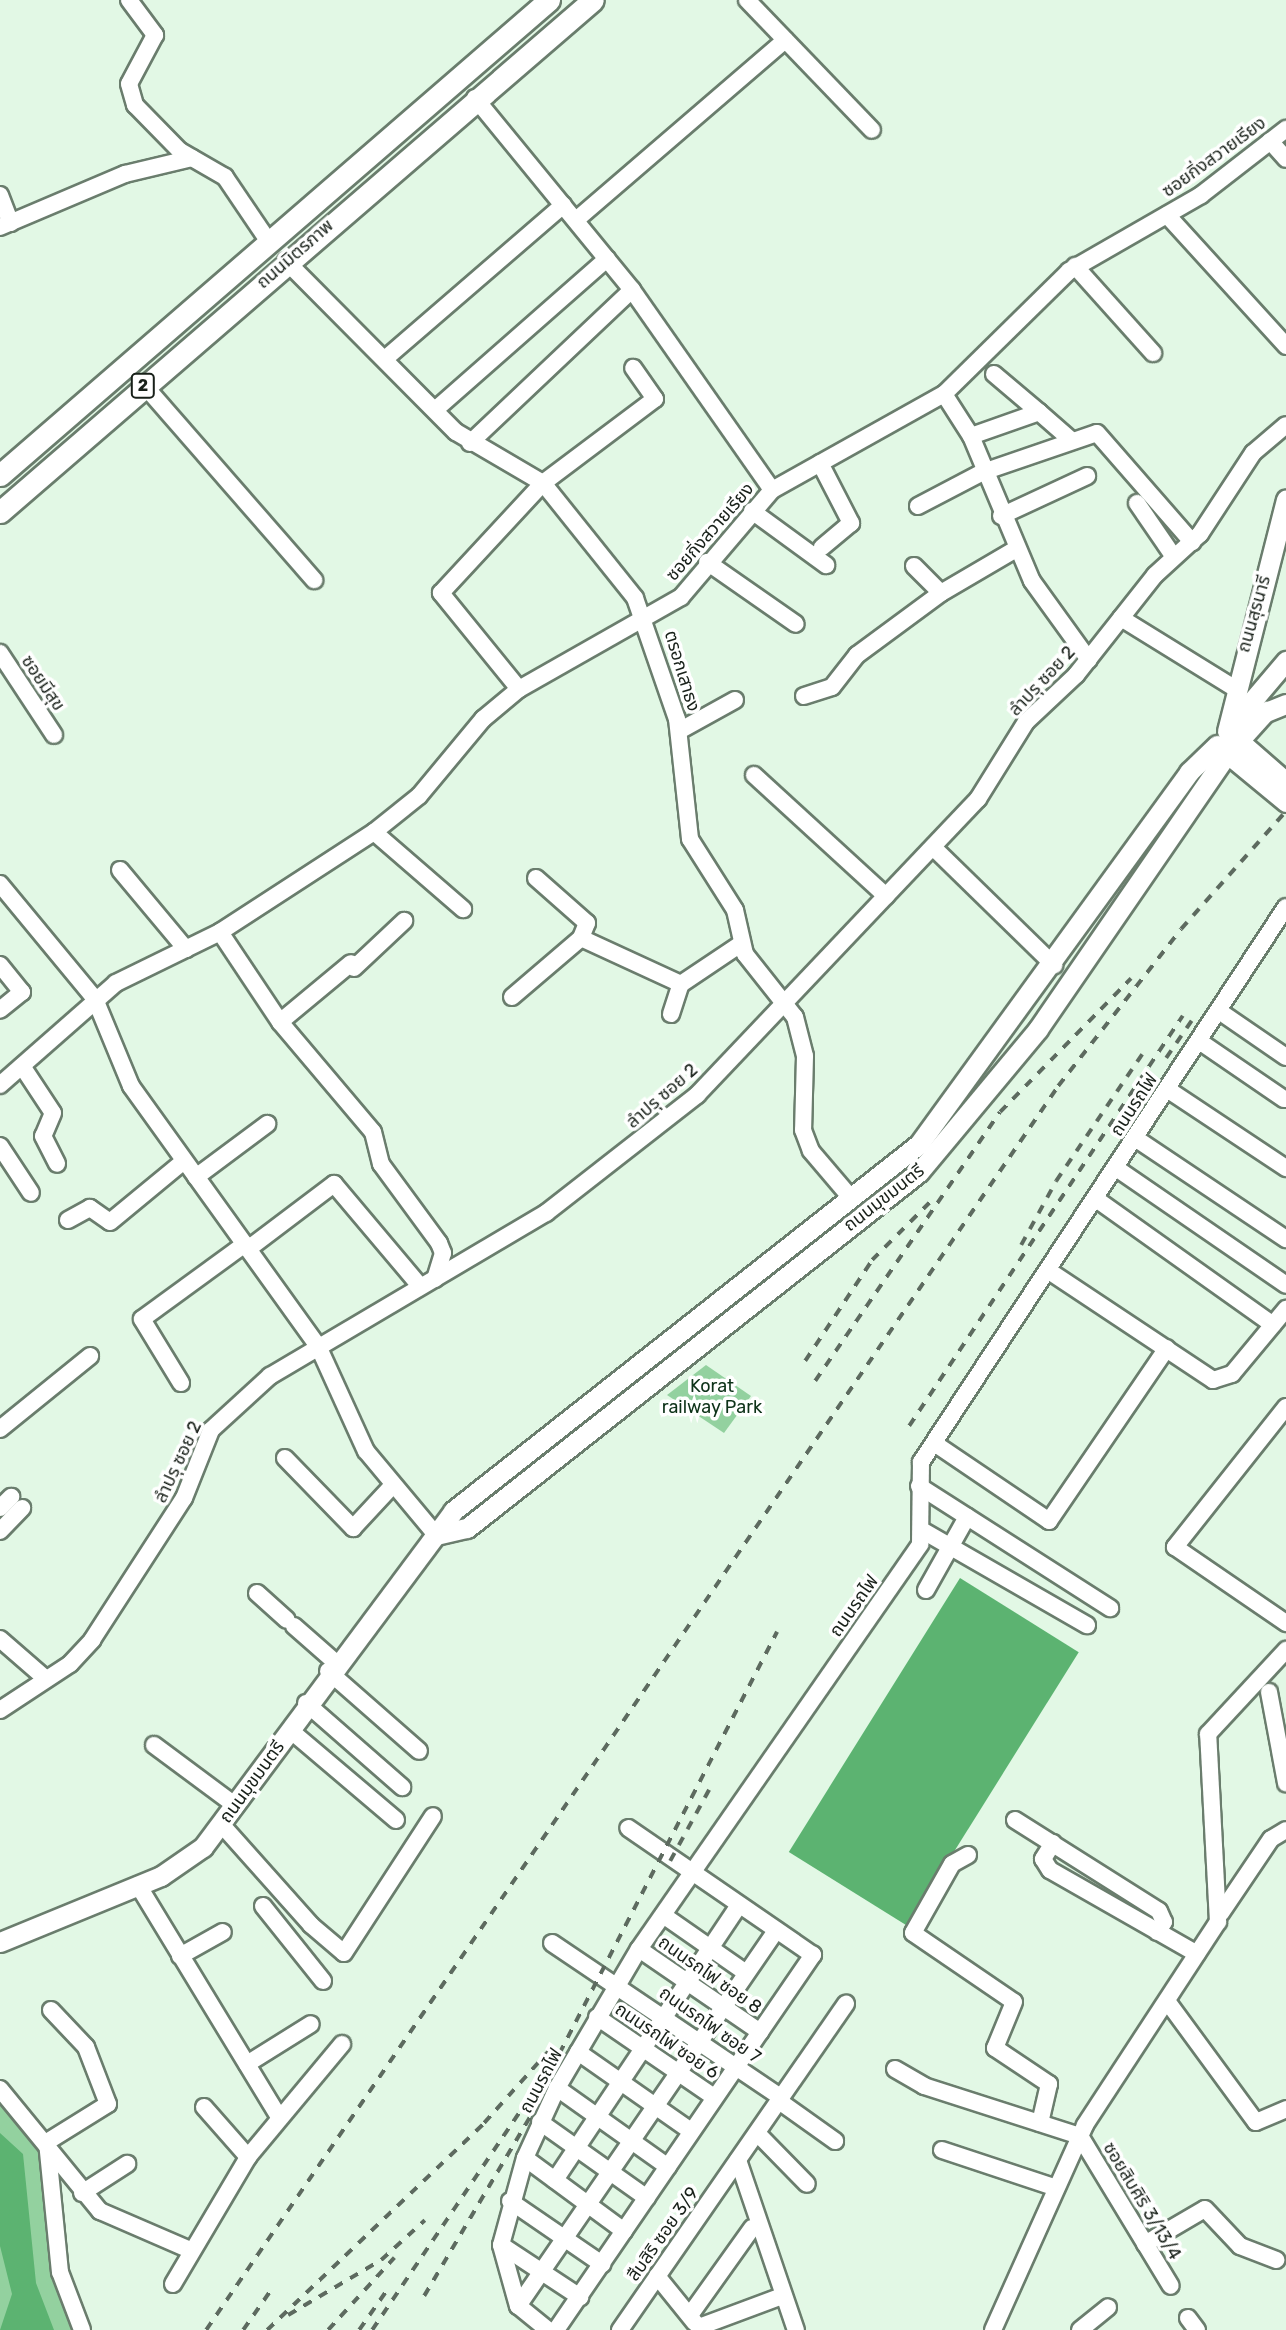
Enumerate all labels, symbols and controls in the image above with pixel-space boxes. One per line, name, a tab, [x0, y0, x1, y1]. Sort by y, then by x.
street label: ซอยกิ่งสวายเรียง	[1158, 112, 1270, 202]
street label: ถนนมิตรภาพ	[252, 215, 338, 293]
road number: 2	[131, 374, 155, 398]
street label: ซอยกิ่งสวายเรียง	[662, 479, 758, 585]
street label: ถนนสุรนารี	[1233, 573, 1275, 655]
street label: ตรอกเสาธง	[659, 628, 705, 714]
street label: ลำปรุ ซอย 2	[1004, 642, 1080, 720]
street label: ซอยมีสุข	[17, 651, 69, 715]
street label: ลำปรุ ซอย 2	[622, 1059, 702, 1133]
street label: ถนนรถไฟ	[1106, 1070, 1162, 1140]
street label: ถนนมุขมนตรี	[839, 1160, 929, 1236]
park label: Korat railway Park	[661, 1376, 763, 1418]
street label: ลำปรุ ซอย 2	[150, 1418, 206, 1506]
street label: ถนนรถไฟ	[825, 1571, 883, 1641]
street label: ถนนมุขมนตรี	[215, 1737, 289, 1827]
street label: ถนนรถไฟ ซอย 8	[654, 1931, 766, 2019]
street label: ถนนรถไฟ ซอย 7	[655, 1982, 765, 2068]
street label: ถนนรถไฟ ซอย 6	[611, 1998, 723, 2084]
street label: ถนนรถไฟ	[515, 2045, 567, 2117]
street label: ซอยสิบศิริ 3/13/4	[1098, 2138, 1186, 2264]
street label: สืบสิริ ซอย 3/9	[623, 2183, 703, 2285]

